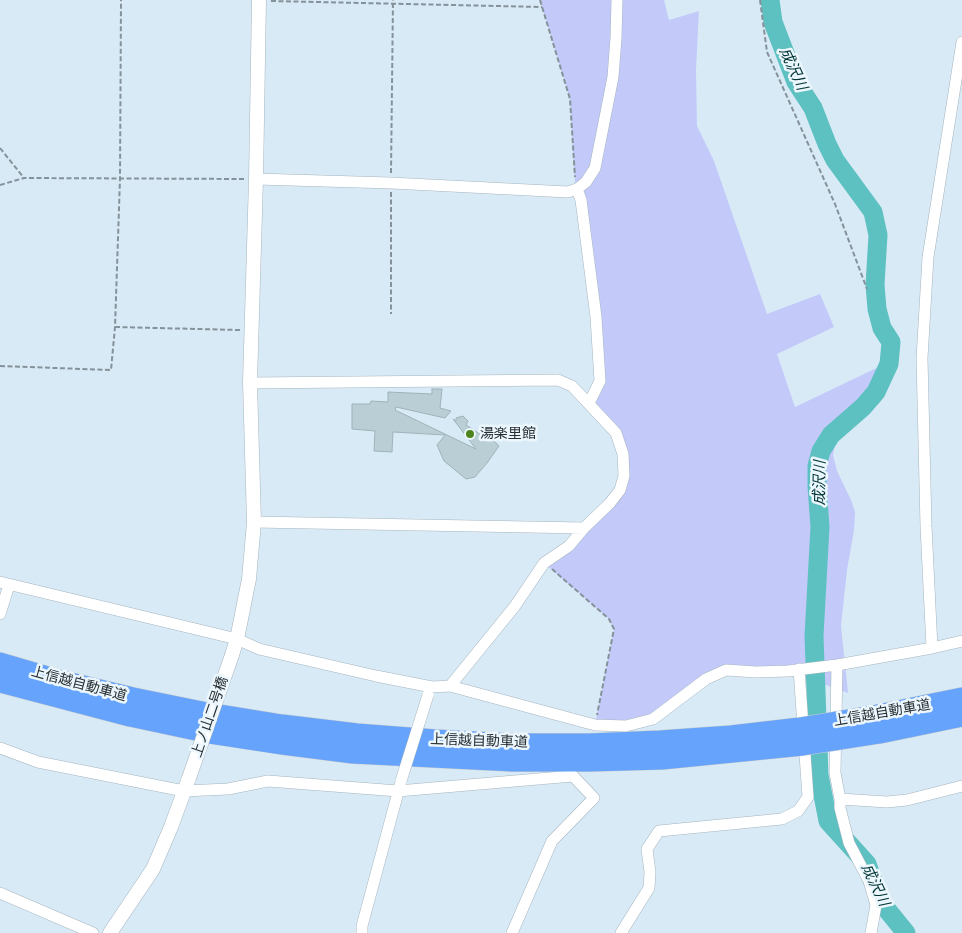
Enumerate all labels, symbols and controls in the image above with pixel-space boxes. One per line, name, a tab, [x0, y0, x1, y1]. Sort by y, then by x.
water label: 成沢川	[775, 45, 811, 93]
place label: 湯楽里館	[480, 426, 536, 442]
marker: 湯楽里館	[464, 428, 476, 440]
water label: 成沢川	[811, 460, 829, 506]
street label: 上信越自動車道	[29, 663, 129, 705]
street label: 上ノ山二号橋	[188, 675, 232, 759]
street label: 上信越自動車道	[832, 696, 932, 730]
street label: 上信越自動車道	[430, 731, 528, 751]
water label: 成沢川	[857, 861, 893, 909]

